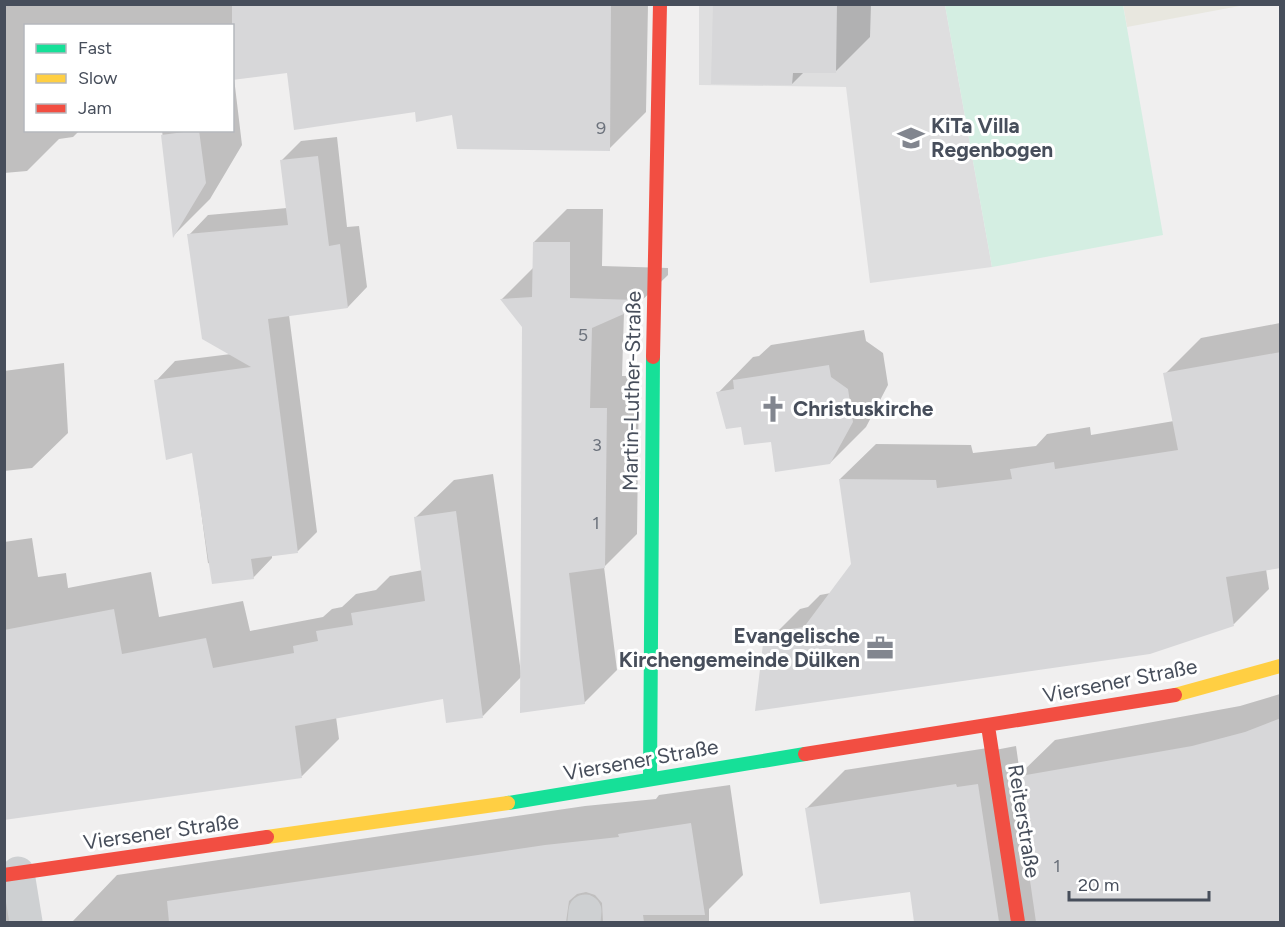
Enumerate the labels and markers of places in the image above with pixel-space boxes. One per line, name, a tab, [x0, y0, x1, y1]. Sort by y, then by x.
place label: KiTa Villa Regenbogen	[931, 113, 1053, 162]
school or university icon: KiTa Villa Regenbogen	[896, 123, 926, 153]
church icon: Christuskirche	[758, 394, 788, 424]
place label: Christuskirche	[793, 396, 934, 421]
place label: Evangelische Kirchengemeinde Dülken	[619, 623, 860, 672]
office icon: Evangelische Kirchengemeinde Dülken	[865, 633, 895, 663]

